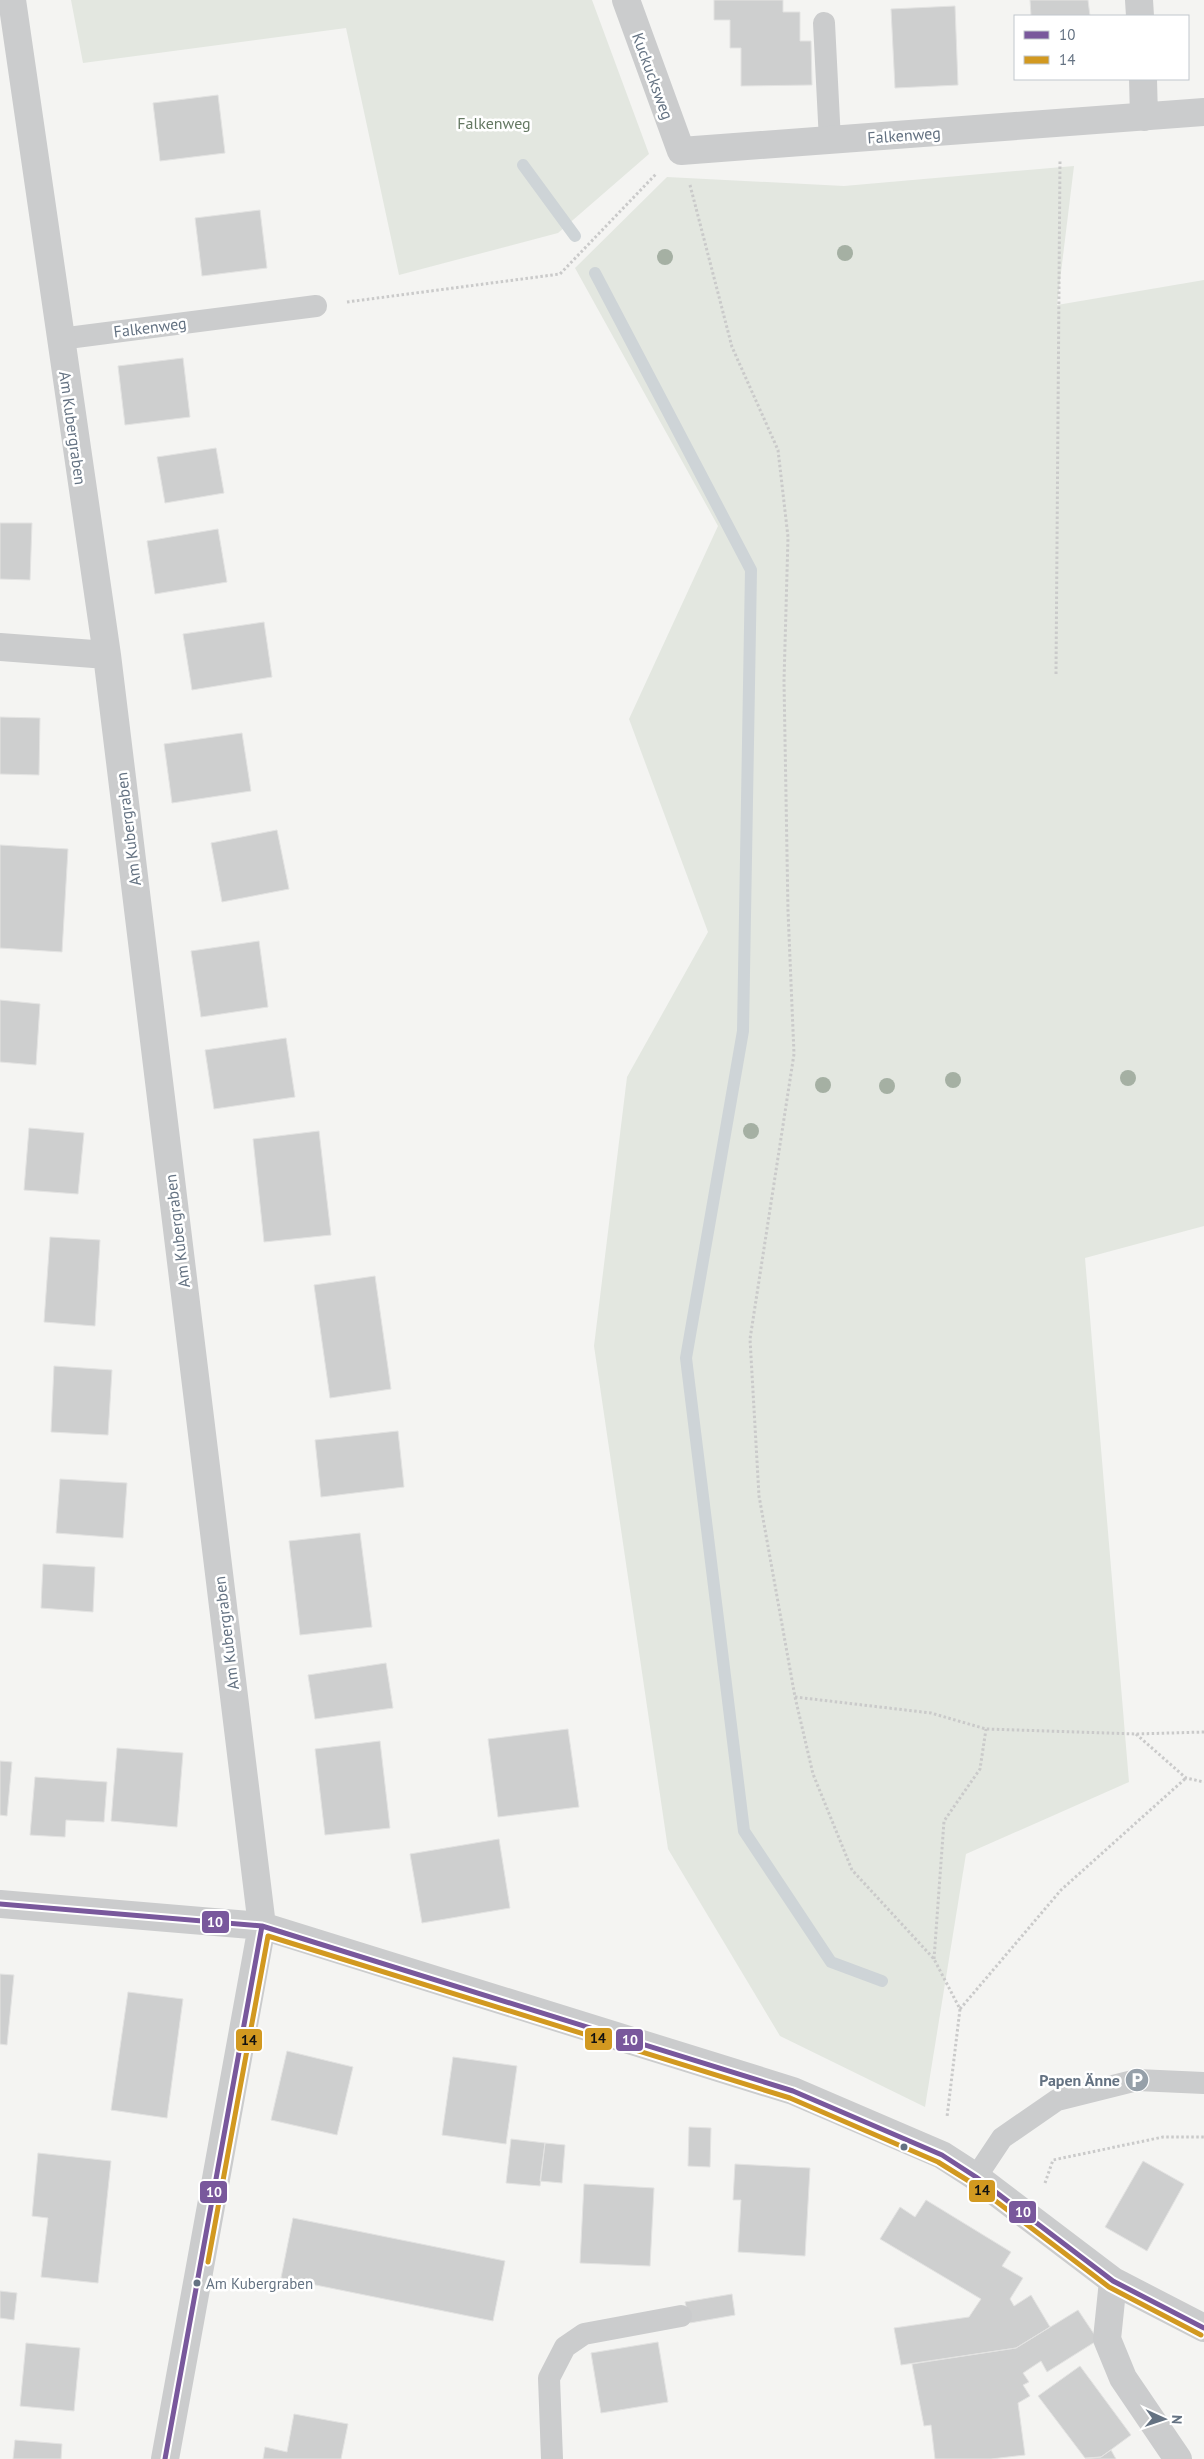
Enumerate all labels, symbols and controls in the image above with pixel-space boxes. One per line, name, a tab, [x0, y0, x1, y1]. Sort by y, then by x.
legend	[1014, 15, 1189, 80]
text: 10	[1059, 25, 1075, 44]
street label: Kuckucksweg	[628, 30, 678, 122]
text: 14	[1059, 50, 1075, 69]
park label: Falkenweg	[457, 113, 531, 133]
street label: Falkenweg	[867, 122, 941, 148]
street label: Falkenweg	[112, 313, 188, 341]
street label: Am Kubergraben	[55, 370, 91, 486]
street label: Am Kubergraben	[111, 771, 145, 887]
street label: Am Kubergraben	[160, 1173, 194, 1289]
street label: Am Kubergraben	[209, 1575, 243, 1691]
line badge: 10	[201, 1910, 230, 1934]
text: 10	[207, 1913, 223, 1931]
line badge: 14	[584, 2027, 613, 2051]
line badge: 14	[235, 2028, 263, 2052]
line badge: 10	[615, 2028, 644, 2052]
text: 14	[590, 2029, 606, 2047]
text: 14	[241, 2031, 257, 2049]
text: 10	[622, 2031, 638, 2049]
parking icon: Papen Änne	[1124, 2067, 1150, 2093]
place label: Papen Änne	[1039, 2070, 1120, 2090]
unlabelled marker	[899, 2142, 909, 2152]
line badge: 14	[968, 2179, 996, 2203]
line badge: 10	[199, 2180, 228, 2204]
text: 14	[974, 2181, 990, 2199]
text: 10	[206, 2183, 222, 2201]
line badge: 10	[1008, 2200, 1037, 2224]
text: 10	[1015, 2203, 1031, 2221]
place label: Am Kubergraben	[206, 2274, 313, 2293]
marker: Am Kubergraben	[192, 2278, 202, 2288]
north arrow	[1139, 2394, 1189, 2444]
text: N	[1168, 2415, 1186, 2425]

